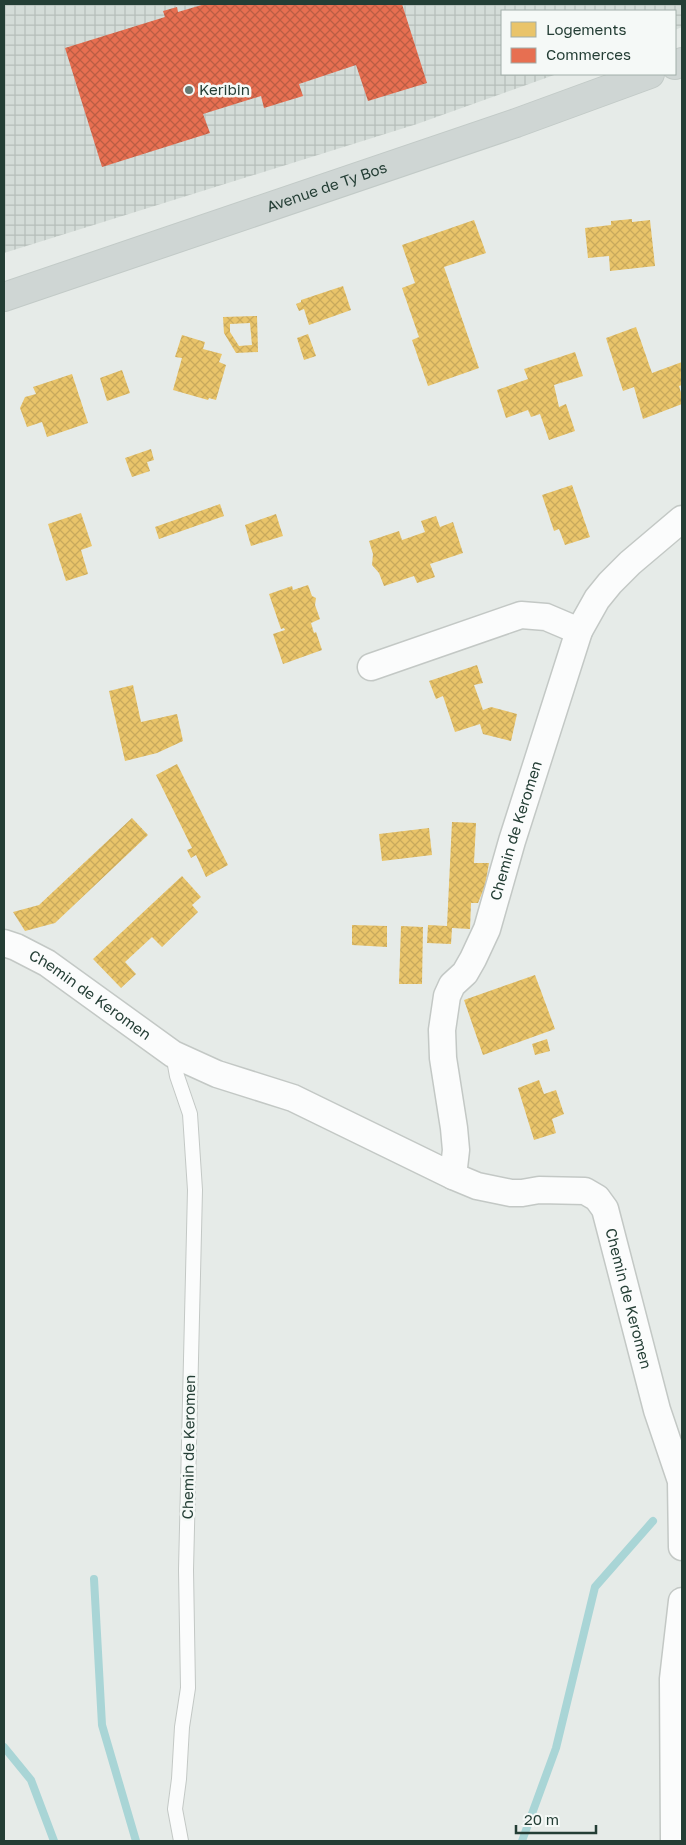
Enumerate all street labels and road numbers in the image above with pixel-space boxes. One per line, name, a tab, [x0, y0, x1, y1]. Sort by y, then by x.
street label: Avenue de Ty Bos	[264, 158, 389, 215]
street label: Chemin de Keromen	[486, 758, 545, 902]
street label: Chemin de Keromen	[26, 945, 155, 1043]
street label: Chemin de Keromen	[602, 1226, 656, 1371]
street label: Chemin de Keromen	[178, 1374, 198, 1519]

